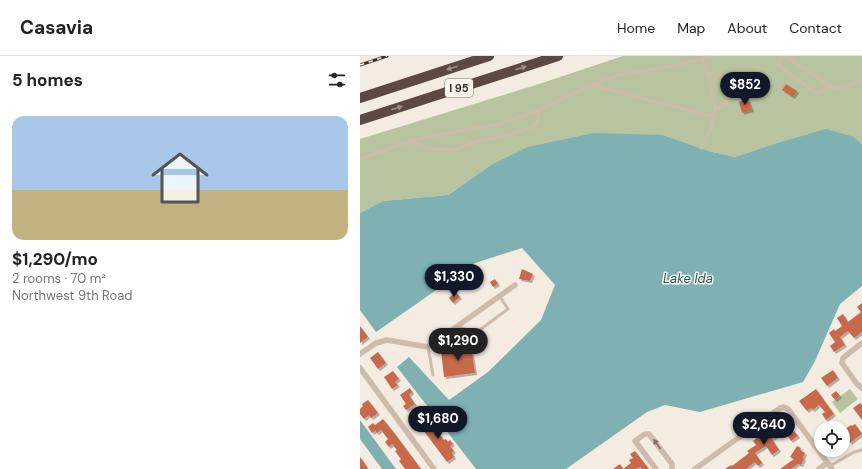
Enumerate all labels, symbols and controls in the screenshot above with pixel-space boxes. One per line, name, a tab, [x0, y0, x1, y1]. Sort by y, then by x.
text: Casavia	[20, 15, 93, 40]
text: Home	[617, 19, 655, 37]
text: Map	[677, 19, 705, 37]
text: About	[727, 19, 767, 37]
text: Contact	[789, 19, 842, 37]
one-way arrow	[446, 65, 458, 71]
one-way arrow	[515, 65, 527, 71]
text: 5 homes	[12, 69, 83, 91]
icon: filters	[326, 69, 348, 91]
pin: $852	[721, 72, 769, 106]
text: $852	[729, 76, 761, 93]
road number: I 95	[445, 79, 473, 97]
one-way arrow	[391, 105, 403, 111]
icon: home	[144, 142, 216, 214]
text: $1,290/mo	[12, 248, 98, 270]
pin: $1,330	[421, 264, 487, 298]
text: $1,330	[434, 268, 474, 285]
text: 2 rooms · 70 m²	[12, 270, 106, 287]
water label: Lake Ida	[663, 270, 713, 287]
text: Northwest 9th Road	[12, 287, 132, 304]
pin: $1,290	[425, 328, 491, 362]
text: $1,290	[438, 332, 478, 349]
pin: $1,680	[405, 406, 471, 440]
text: $1,680	[417, 410, 459, 427]
pin: $2,640	[731, 412, 797, 446]
text: $2,640	[742, 416, 786, 433]
map controls	[814, 421, 850, 457]
button: locate	[814, 421, 850, 457]
one-way arrow	[654, 439, 662, 449]

